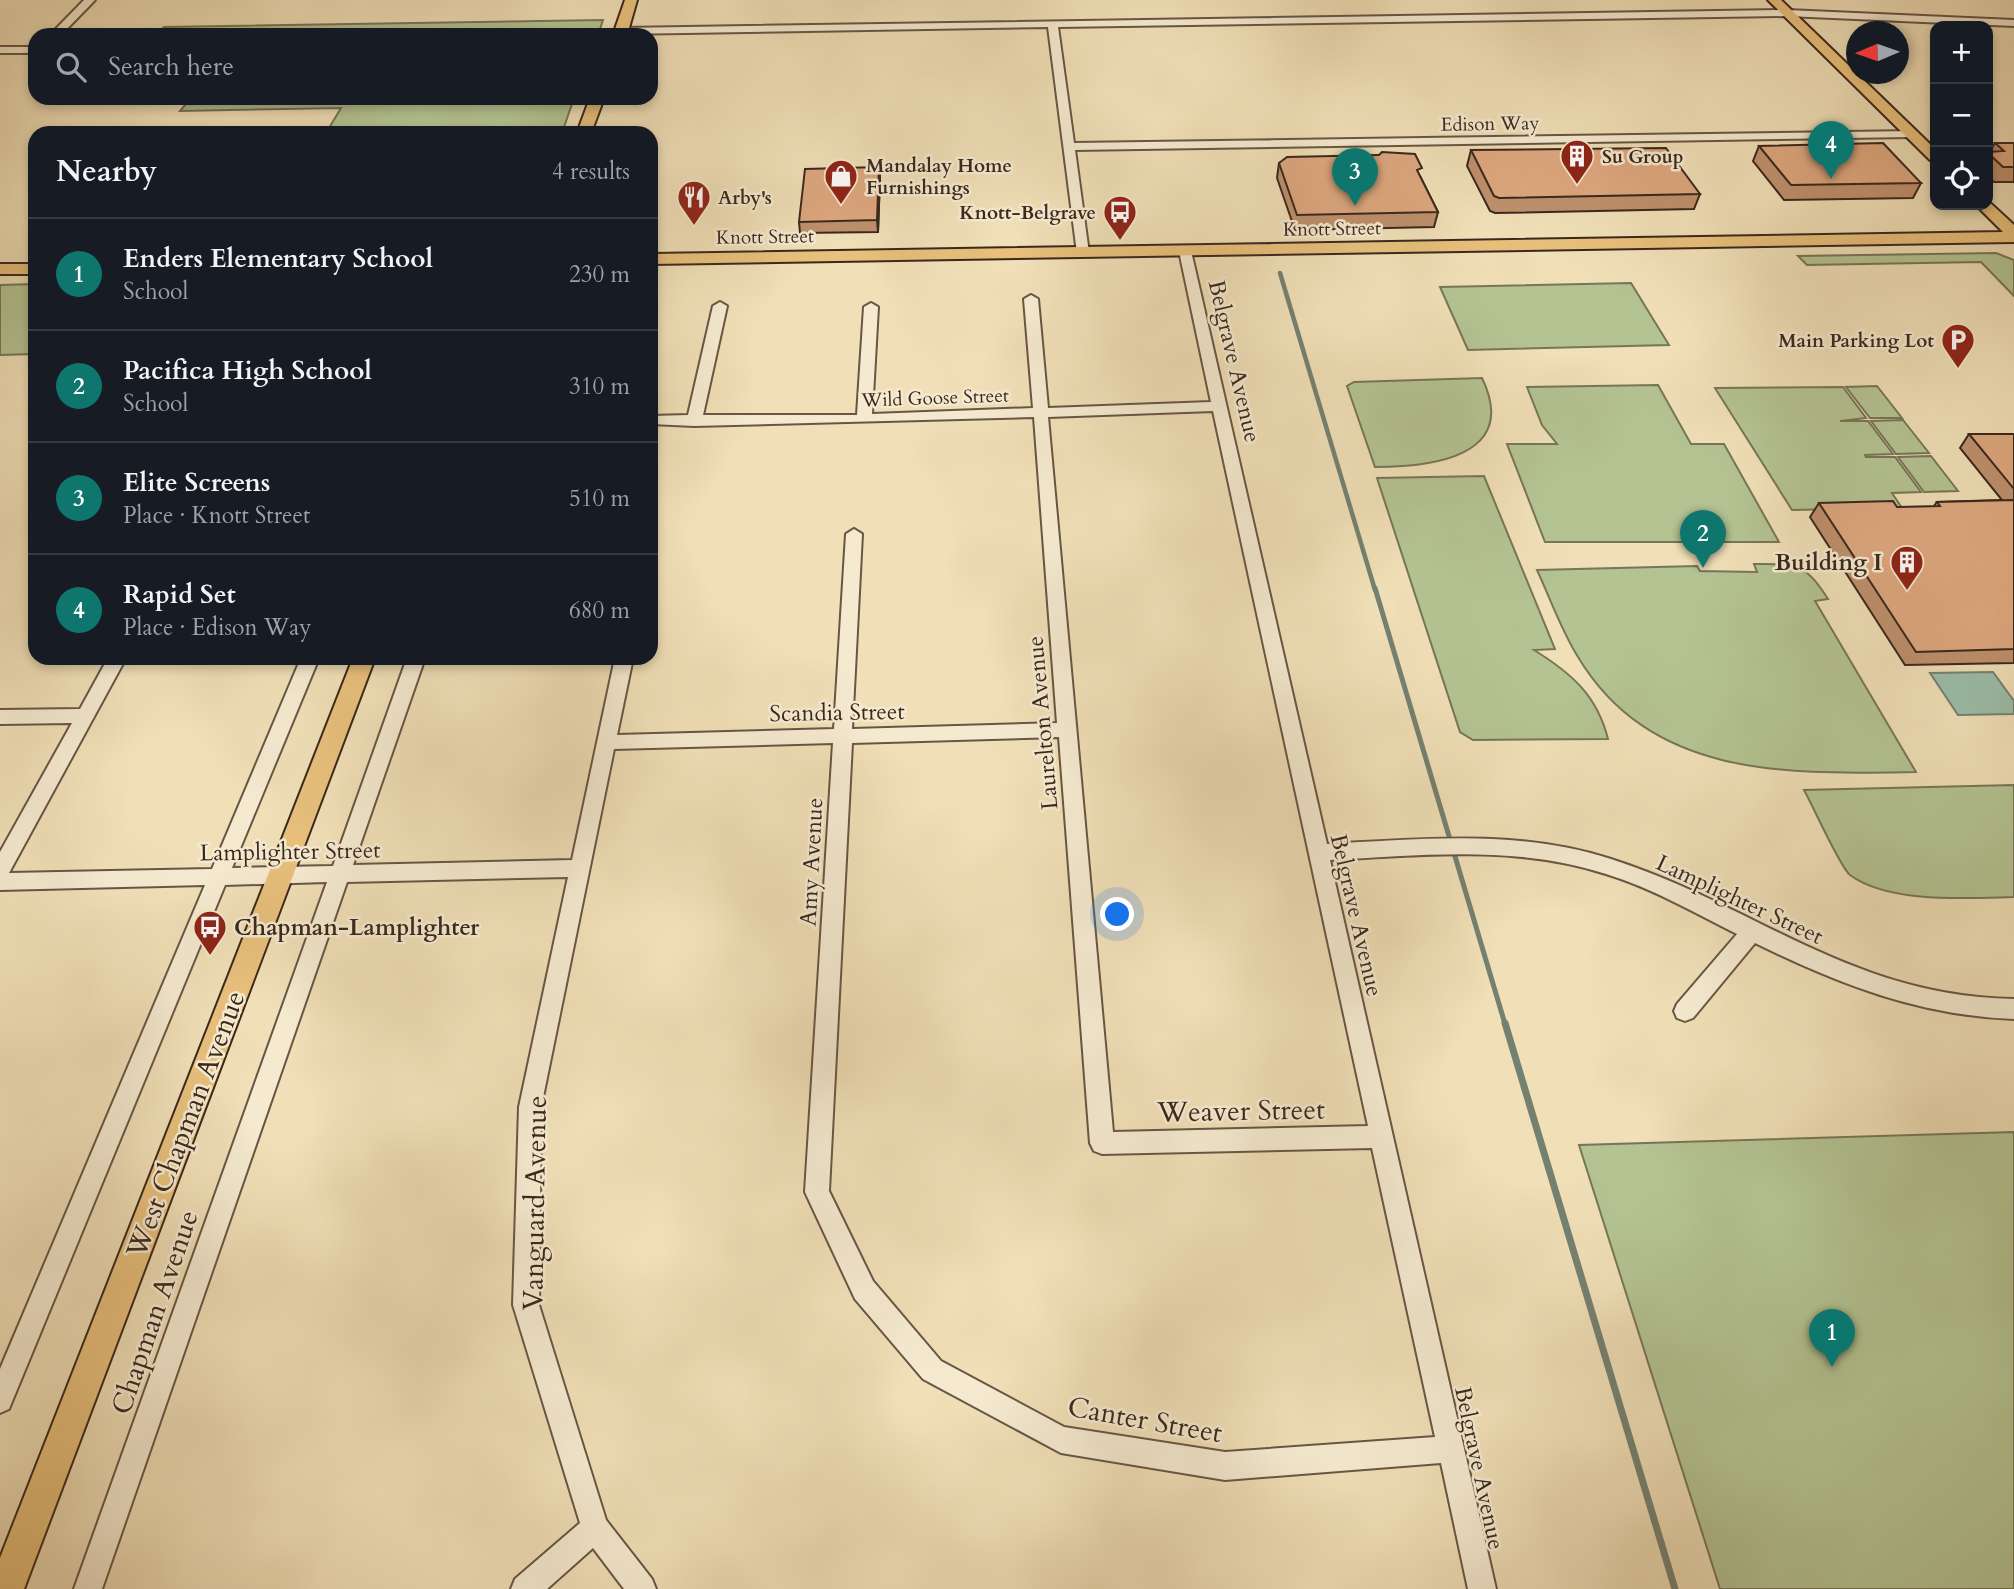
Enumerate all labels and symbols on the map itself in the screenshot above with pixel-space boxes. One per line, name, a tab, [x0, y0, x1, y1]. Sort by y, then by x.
north arrow	[1846, 21, 1909, 84]
street label: Edison Way	[1440, 110, 1540, 138]
pin: 4	[1808, 121, 1854, 179]
building icon: Su Group	[1558, 137, 1596, 186]
place label: Su Group	[1602, 144, 1684, 170]
pin: 3	[1332, 148, 1378, 206]
place label: Mandalay Home Furnishings	[866, 153, 1012, 201]
shop icon: Mandalay Home Furnishings	[822, 157, 860, 206]
restaurant icon: Arby's	[675, 178, 713, 227]
place label: Arby's	[718, 185, 772, 211]
bus stop icon: Knott-Belgrave	[1101, 193, 1139, 242]
place label: Knott-Belgrave	[959, 200, 1096, 226]
street label: Knott Street	[1283, 215, 1381, 243]
street label: Knott Street	[716, 223, 814, 251]
street label: Belgrave Avenue	[1201, 277, 1268, 445]
parking icon: Main Parking Lot	[1939, 321, 1977, 370]
place label: Main Parking Lot	[1778, 328, 1934, 354]
street label: Wild Goose Street	[860, 382, 1009, 414]
pin: 2	[1680, 510, 1726, 568]
building icon: Building I	[1888, 543, 1926, 592]
place label: Building I	[1775, 547, 1882, 578]
street label: Laurelton Avenue	[1019, 635, 1066, 811]
street label: Scandia Street	[769, 696, 905, 729]
street label: Amy Avenue	[793, 797, 830, 927]
street label: Belgrave Avenue	[1323, 831, 1390, 999]
street label: Lamplighter Street	[199, 834, 381, 869]
street label: Lamplighter Street	[1651, 847, 1828, 952]
your location	[1100, 897, 1134, 931]
bus stop icon: Chapman-Lamplighter	[191, 908, 229, 957]
place label: Chapman-Lamplighter	[234, 912, 480, 943]
street label: West Chapman Avenue	[117, 985, 254, 1264]
street label: Weaver Street	[1156, 1091, 1325, 1131]
street label: Vanguard Avenue	[514, 1095, 556, 1311]
street label: Chapman Avenue	[102, 1205, 208, 1420]
pin: 1	[1809, 1309, 1855, 1367]
street label: Belgrave Avenue	[1447, 1384, 1512, 1553]
street label: Canter Street	[1065, 1388, 1225, 1452]

